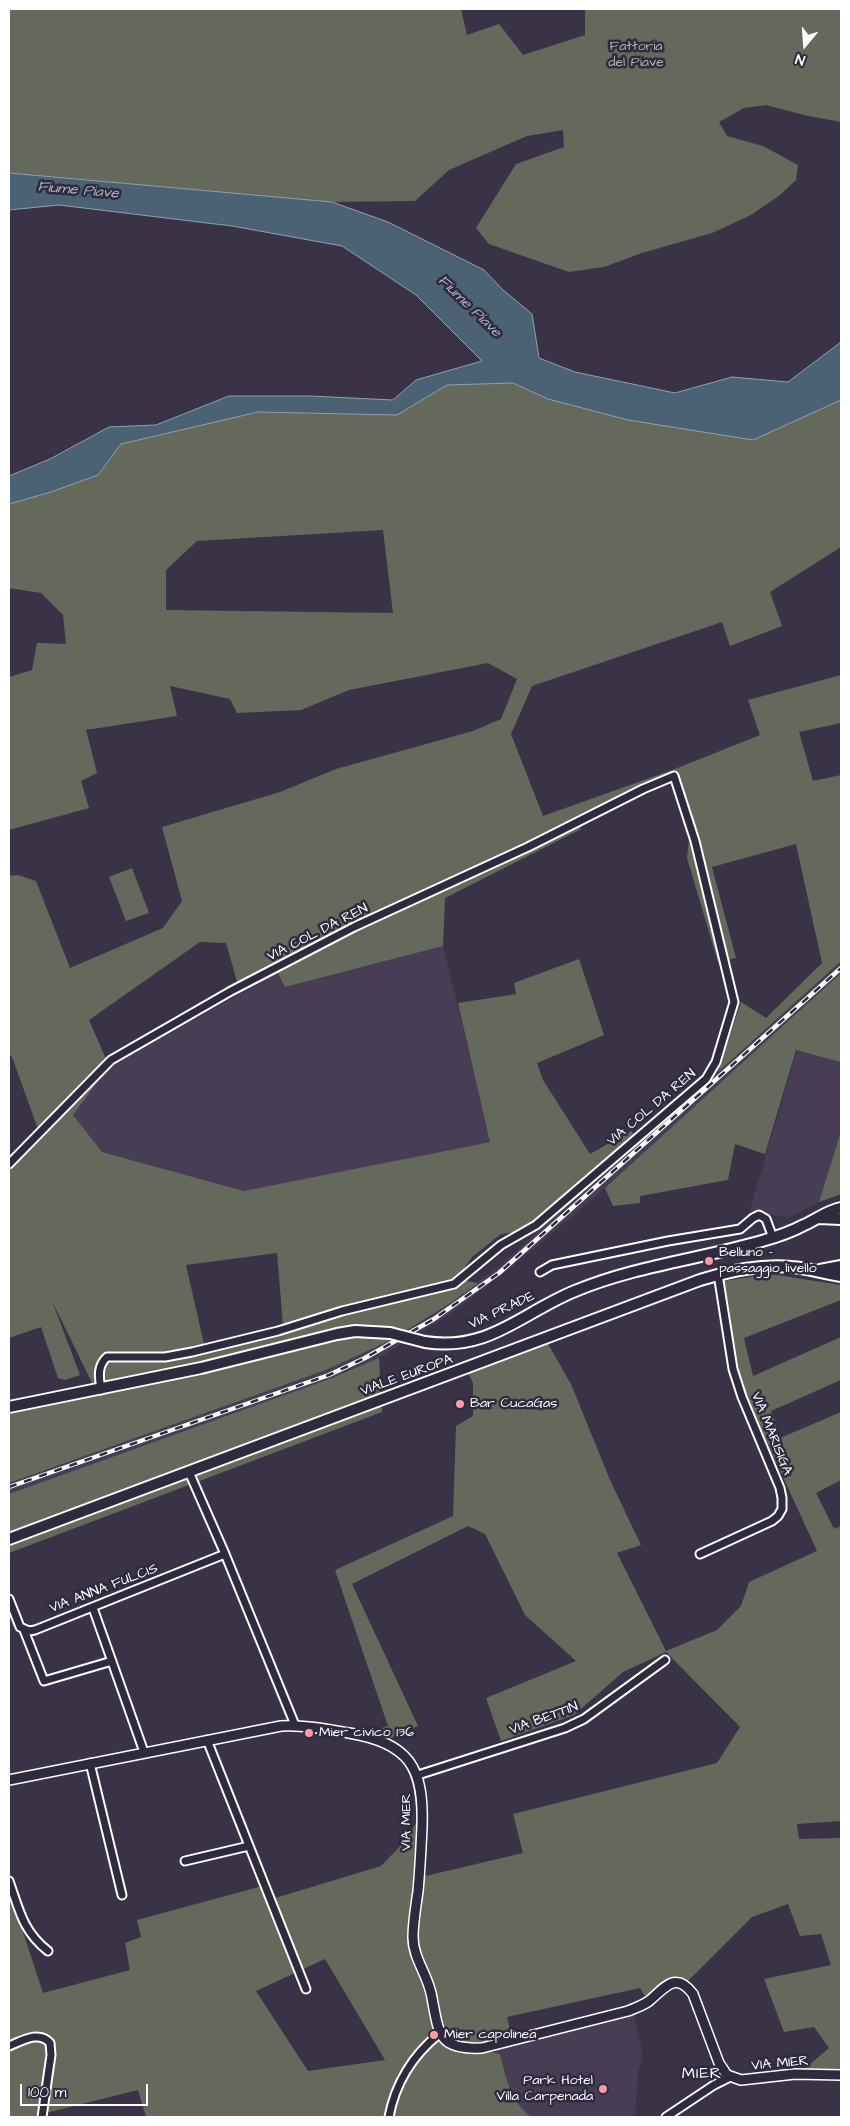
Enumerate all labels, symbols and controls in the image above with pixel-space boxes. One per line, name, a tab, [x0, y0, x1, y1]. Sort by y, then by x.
north arrow	[780, 20, 830, 70]
park label: Fattoria del Piave	[608, 39, 664, 72]
text: N	[793, 48, 808, 70]
water label: Fiume Piave	[37, 178, 119, 204]
water label: Fiume Piave	[433, 272, 505, 342]
street label: VIA COL DA REN	[265, 900, 371, 966]
street label: VIA COL DA REN	[604, 1066, 700, 1150]
place label: Belluno - passaggio livello	[719, 1245, 817, 1278]
marker: Belluno - passaggio livello	[703, 1255, 715, 1267]
street label: VIA PRADE	[466, 1288, 538, 1334]
street label: VIALE EUROPA	[359, 1352, 455, 1400]
street label: VIA MARISIGA	[747, 1390, 795, 1478]
place label: Bar CucaGas	[470, 1396, 557, 1412]
marker: Bar CucaGas	[454, 1398, 466, 1410]
street label: VIA ANNA FULCIS	[47, 1561, 161, 1617]
street label: VIA BETTIN	[507, 1699, 581, 1739]
place label: Mier civico 136	[319, 1725, 414, 1741]
marker: Mier civico 136	[303, 1727, 315, 1739]
street label: VIA MIER	[399, 1793, 415, 1851]
place label: Mier capolinea	[444, 2027, 536, 2043]
marker: Mier capolinea	[428, 2029, 440, 2041]
street label: VIA MIER	[751, 2053, 809, 2075]
district label: MIER	[681, 2065, 723, 2085]
place label: Park Hotel Villa Carpenada	[496, 2073, 593, 2106]
scale bar	[22, 2074, 150, 2106]
text: 100 m	[28, 2082, 67, 2103]
marker: Park Hotel Villa Carpenada	[597, 2083, 609, 2095]

